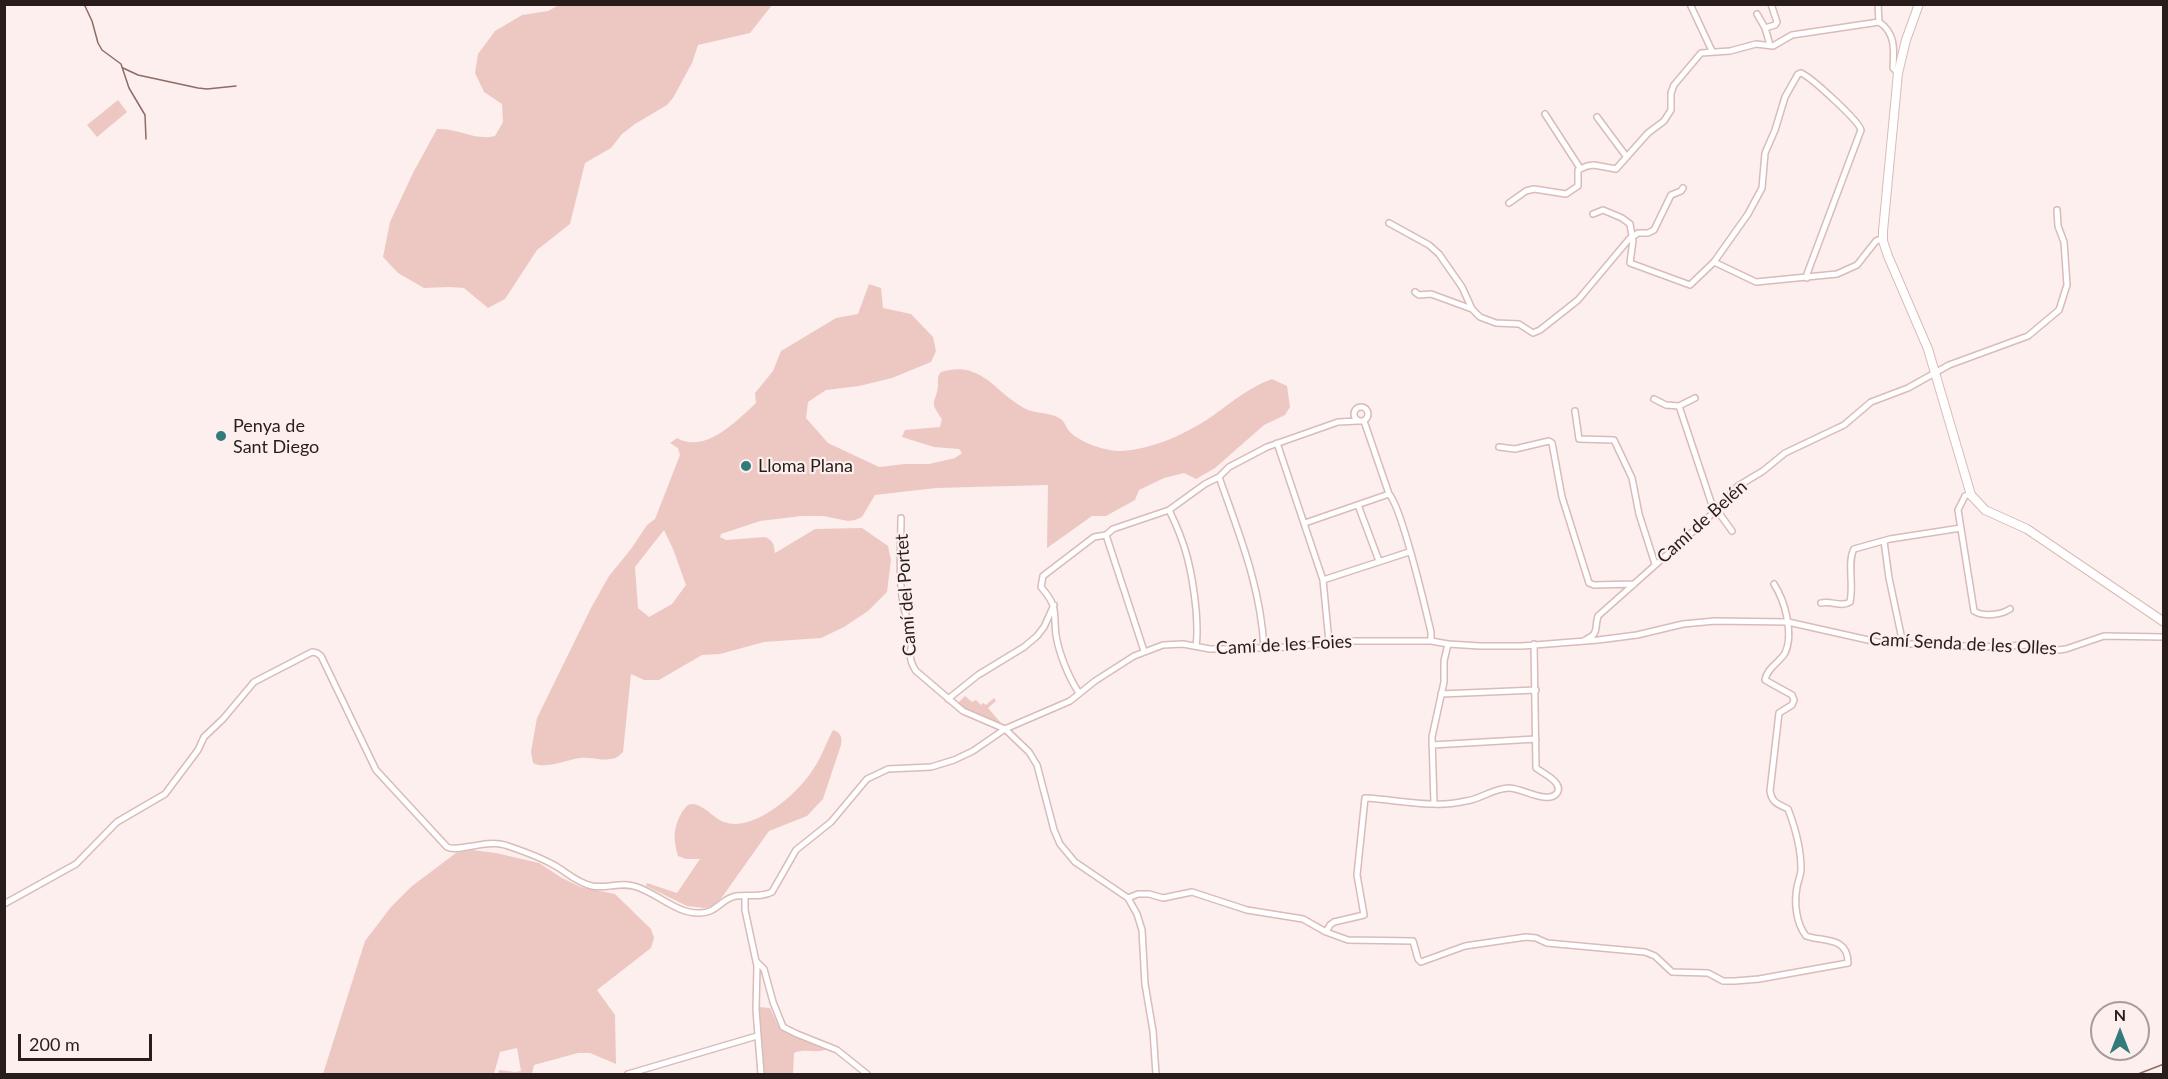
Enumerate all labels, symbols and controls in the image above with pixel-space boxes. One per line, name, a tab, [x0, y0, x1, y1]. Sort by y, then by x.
place label: Penya de Sant Diego	[233, 415, 319, 458]
marker: Penya de Sant Diego	[214, 429, 228, 443]
place label: Lloma Plana	[758, 455, 853, 477]
marker: Lloma Plana	[739, 459, 753, 473]
street label: Camí de Belén	[1653, 476, 1751, 568]
street label: Camí del Portet	[891, 533, 921, 657]
street label: Camí Senda de les Olles	[1869, 628, 2057, 660]
street label: Camí de les Foies	[1215, 631, 1353, 659]
north arrow	[2090, 1001, 2150, 1061]
text: N	[2114, 1005, 2126, 1024]
scale bar	[21, 1022, 154, 1060]
text: 200 m	[29, 1033, 80, 1055]

